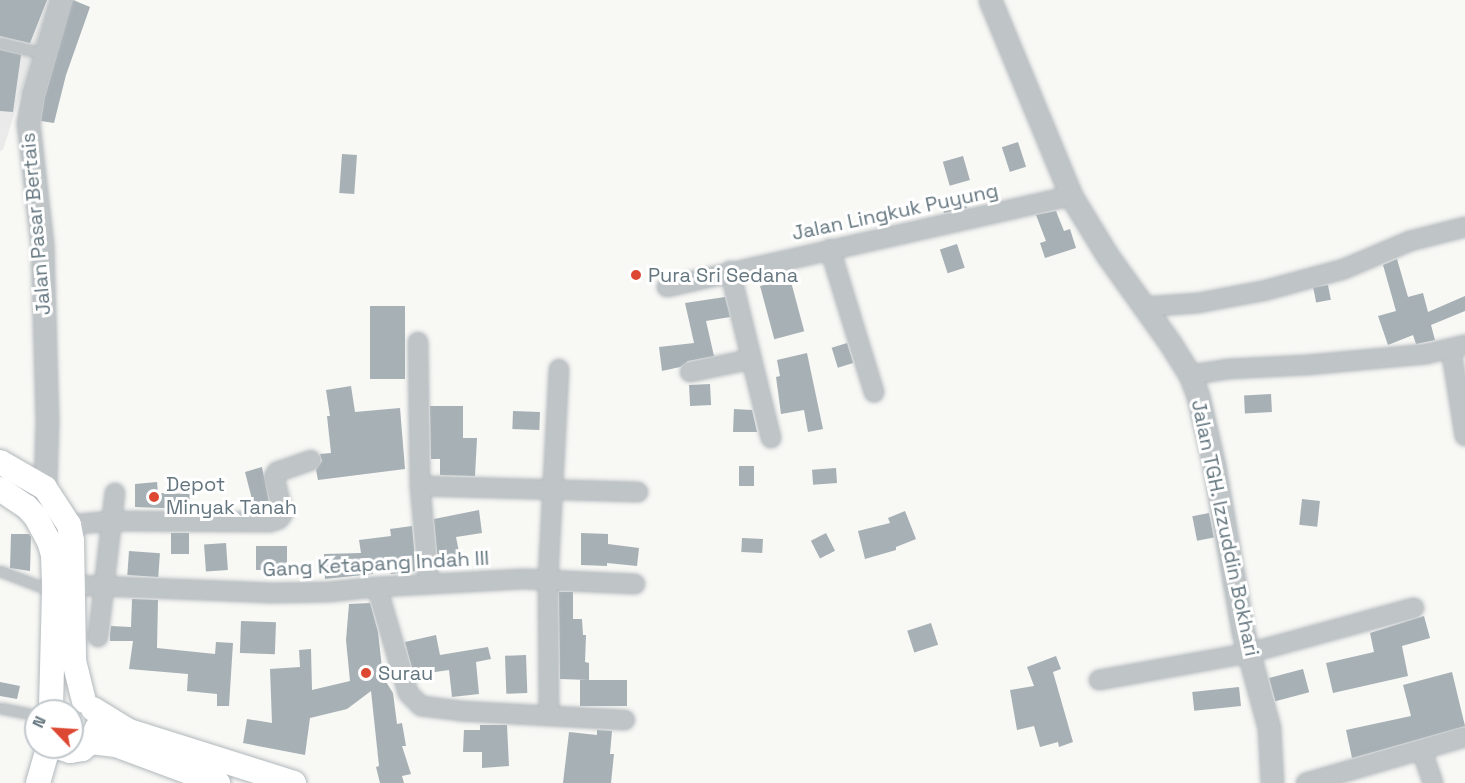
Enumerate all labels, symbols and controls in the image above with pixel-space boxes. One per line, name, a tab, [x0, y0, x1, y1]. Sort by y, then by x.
street label: Jalan Pasar Bertais	[16, 132, 56, 316]
street label: Jalan Lingkuk Puyung	[790, 178, 1000, 246]
place label: Pura Sri Sedana	[648, 263, 798, 287]
marker: Pura Sri Sedana	[629, 268, 643, 282]
street label: Jalan TGH. Izzuddin Bokhari	[1186, 397, 1264, 659]
place label: Depot Minyak Tanah	[166, 473, 297, 520]
marker: Depot Minyak Tanah	[147, 490, 161, 504]
street label: Gang Ketapang Indah III	[262, 546, 490, 582]
place label: Surau	[378, 661, 433, 685]
marker: Surau	[359, 666, 373, 680]
north arrow	[24, 699, 84, 759]
text: N	[27, 713, 51, 731]

